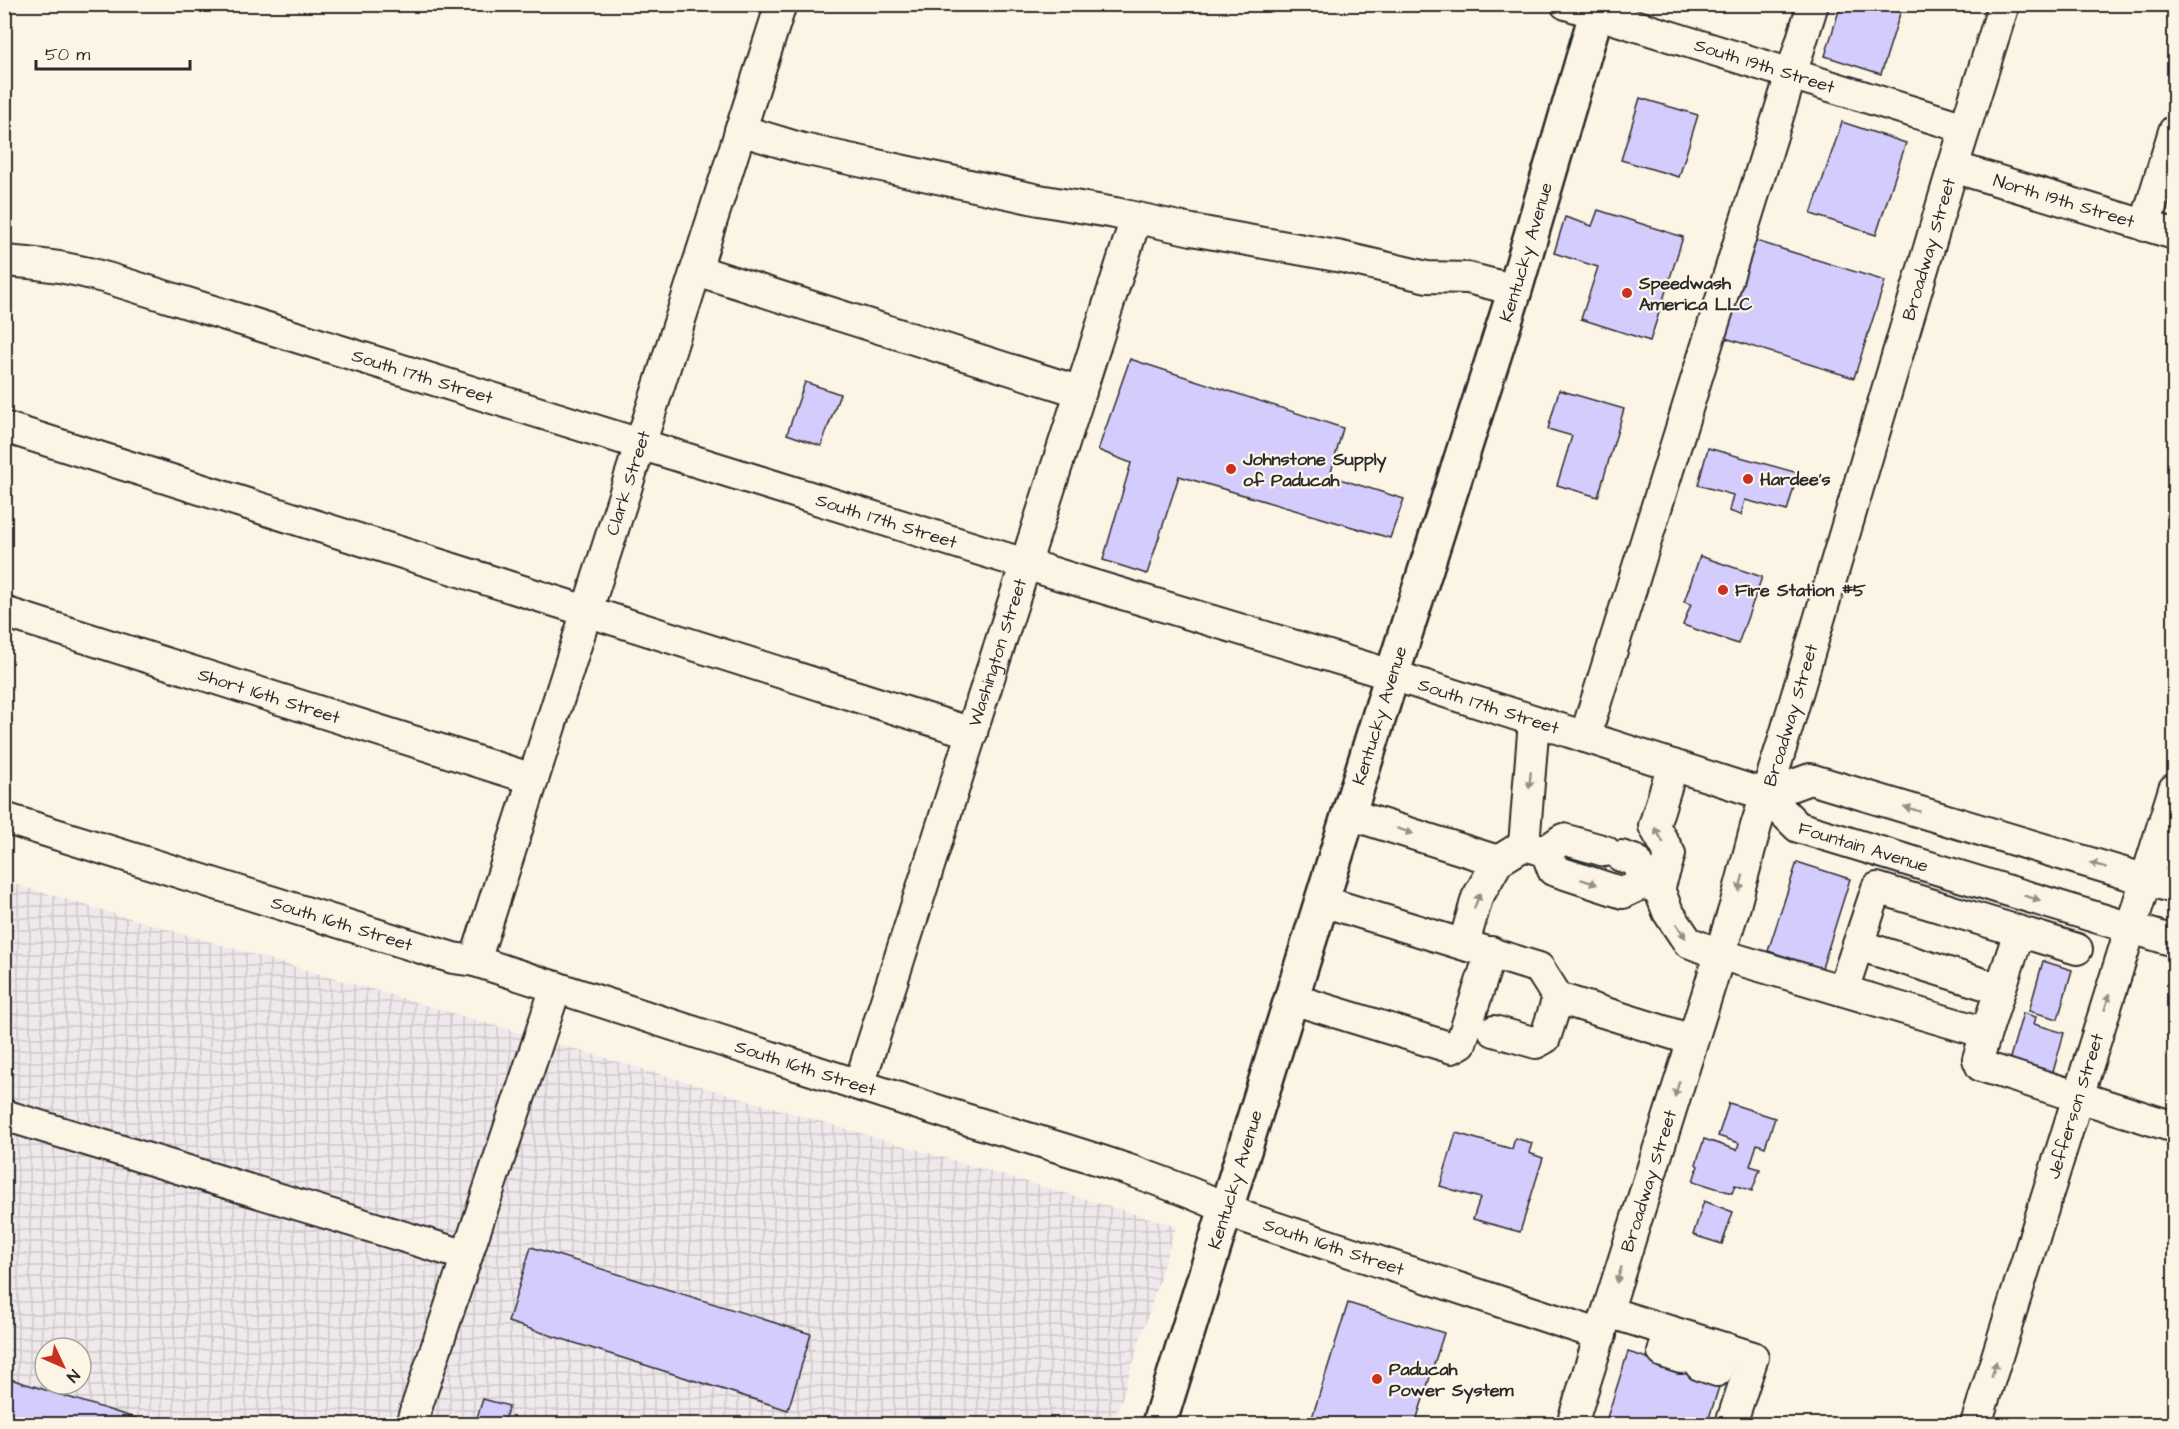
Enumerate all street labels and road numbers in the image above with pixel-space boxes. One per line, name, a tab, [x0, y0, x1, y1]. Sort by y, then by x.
street label: South 19th Street	[1691, 33, 1839, 100]
street label: North 19th Street	[1990, 168, 2138, 235]
street label: Broadway Street	[1896, 174, 1962, 324]
street label: Kentucky Avenue	[1494, 179, 1559, 325]
street label: South 17th Street	[349, 343, 497, 411]
street label: Clark Street	[600, 427, 657, 539]
street label: South 17th Street	[813, 488, 961, 555]
street label: Washington Street	[962, 575, 1033, 730]
street label: Broadway Street	[1758, 640, 1824, 790]
street label: Kentucky Avenue	[1347, 643, 1413, 788]
street label: Short 16th Street	[195, 662, 344, 731]
street label: South 17th Street	[1415, 672, 1563, 741]
street label: Fountain Avenue	[1795, 816, 1932, 879]
street label: South 16th Street	[268, 890, 416, 958]
street label: Jefferson Street	[2041, 1030, 2110, 1182]
street label: South 16th Street	[732, 1034, 880, 1103]
street label: Broadway Street	[1615, 1106, 1683, 1255]
street label: Kentucky Avenue	[1202, 1107, 1269, 1252]
street label: South 16th Street	[1260, 1212, 1408, 1282]

